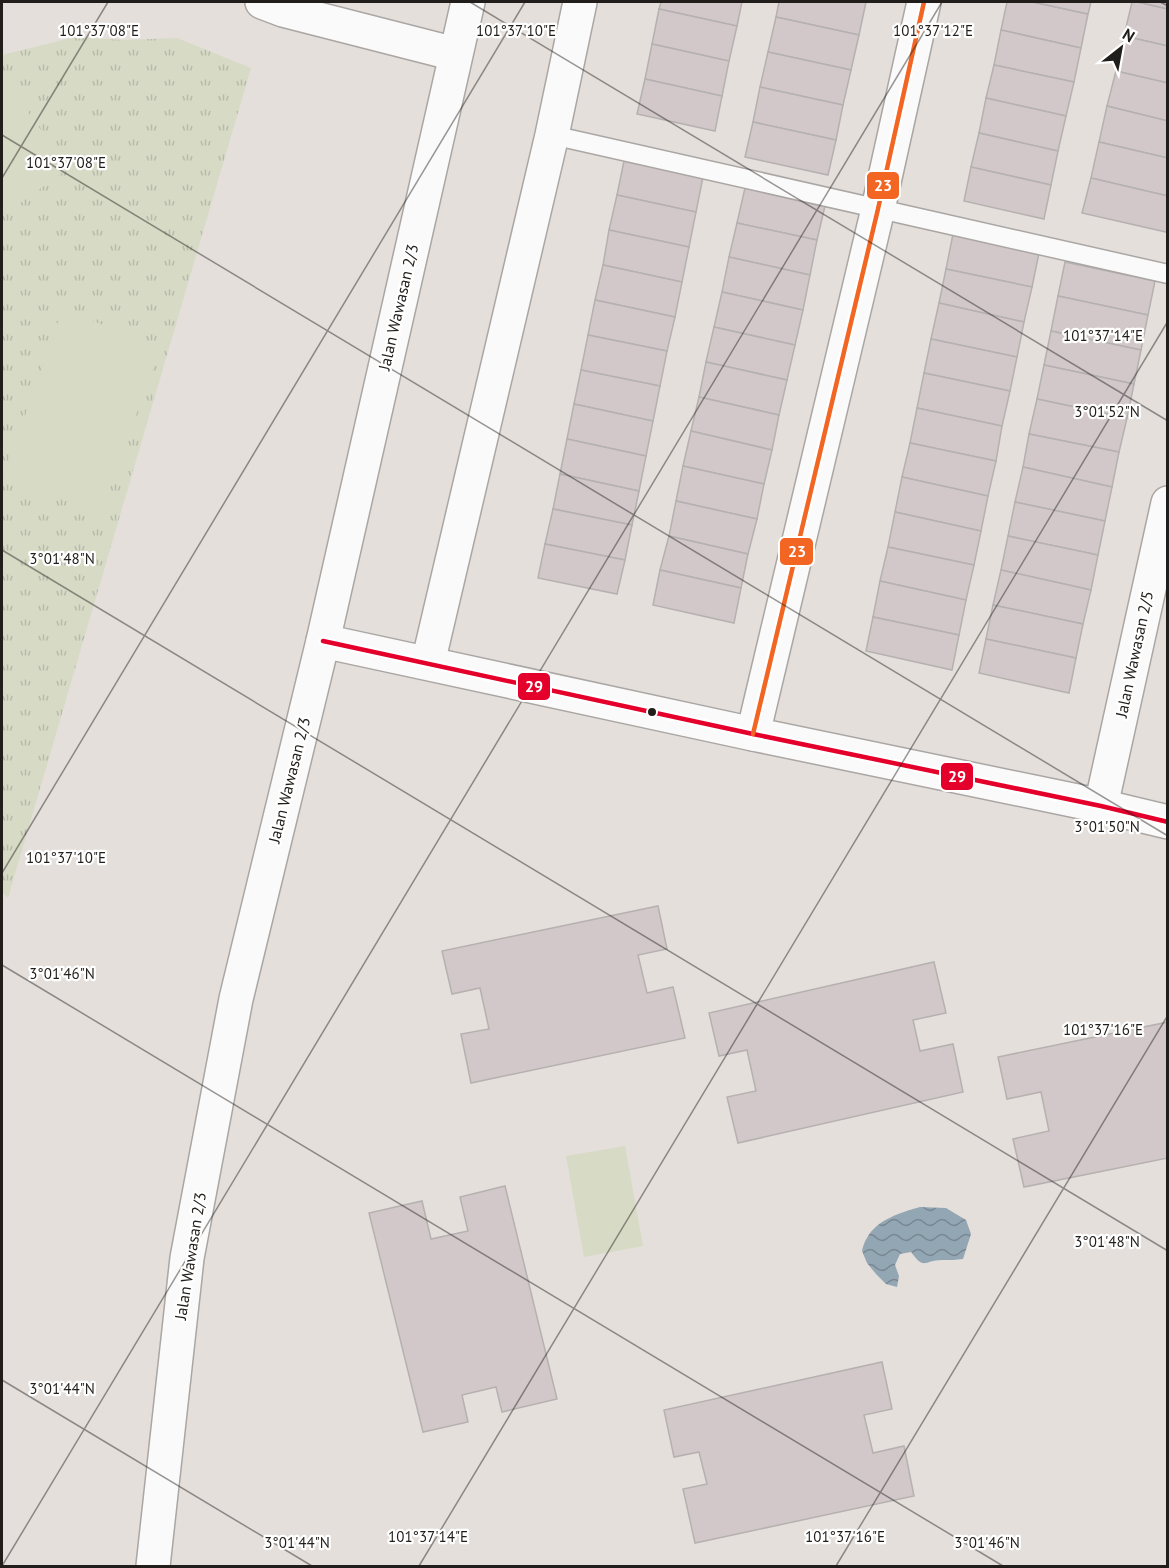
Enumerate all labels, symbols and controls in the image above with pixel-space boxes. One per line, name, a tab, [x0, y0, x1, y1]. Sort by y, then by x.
north arrow	[1091, 18, 1151, 78]
text: 101°37'08"E	[59, 21, 139, 40]
text: 101°37'10"E	[476, 21, 556, 40]
text: 101°37'12"E	[893, 21, 973, 40]
text: N	[1119, 24, 1138, 46]
text: 101°37'08"E	[26, 153, 106, 172]
line badge: 23	[866, 171, 900, 200]
text: 23	[874, 175, 892, 195]
street label: Jalan Wawasan 2/3	[374, 242, 422, 373]
text: 101°37'14"E	[1063, 326, 1143, 345]
text: 3°01'52"N	[1074, 402, 1140, 421]
line badge: 23	[779, 537, 814, 566]
text: 23	[788, 541, 806, 561]
text: 3°01'48"N	[29, 549, 95, 568]
street label: Jalan Wawasan 2/5	[1111, 589, 1157, 720]
line badge: 29	[517, 672, 551, 701]
text: 29	[525, 676, 543, 696]
unlabelled marker	[646, 706, 658, 718]
street label: Jalan Wawasan 2/3	[263, 715, 314, 846]
line badge: 29	[940, 762, 974, 791]
text: 29	[948, 766, 966, 786]
text: 3°01'50"N	[1074, 817, 1140, 836]
text: 101°37'10"E	[26, 848, 106, 867]
text: 3°01'46"N	[29, 964, 95, 983]
text: 101°37'16"E	[1063, 1020, 1143, 1039]
street label: Jalan Wawasan 2/3	[170, 1191, 210, 1322]
text: 3°01'48"N	[1074, 1232, 1140, 1251]
text: 3°01'44"N	[29, 1379, 95, 1398]
text: 101°37'14"E	[388, 1527, 468, 1546]
text: 101°37'16"E	[805, 1527, 885, 1546]
text: 3°01'44"N	[264, 1533, 330, 1552]
text: 3°01'46"N	[954, 1533, 1020, 1552]

